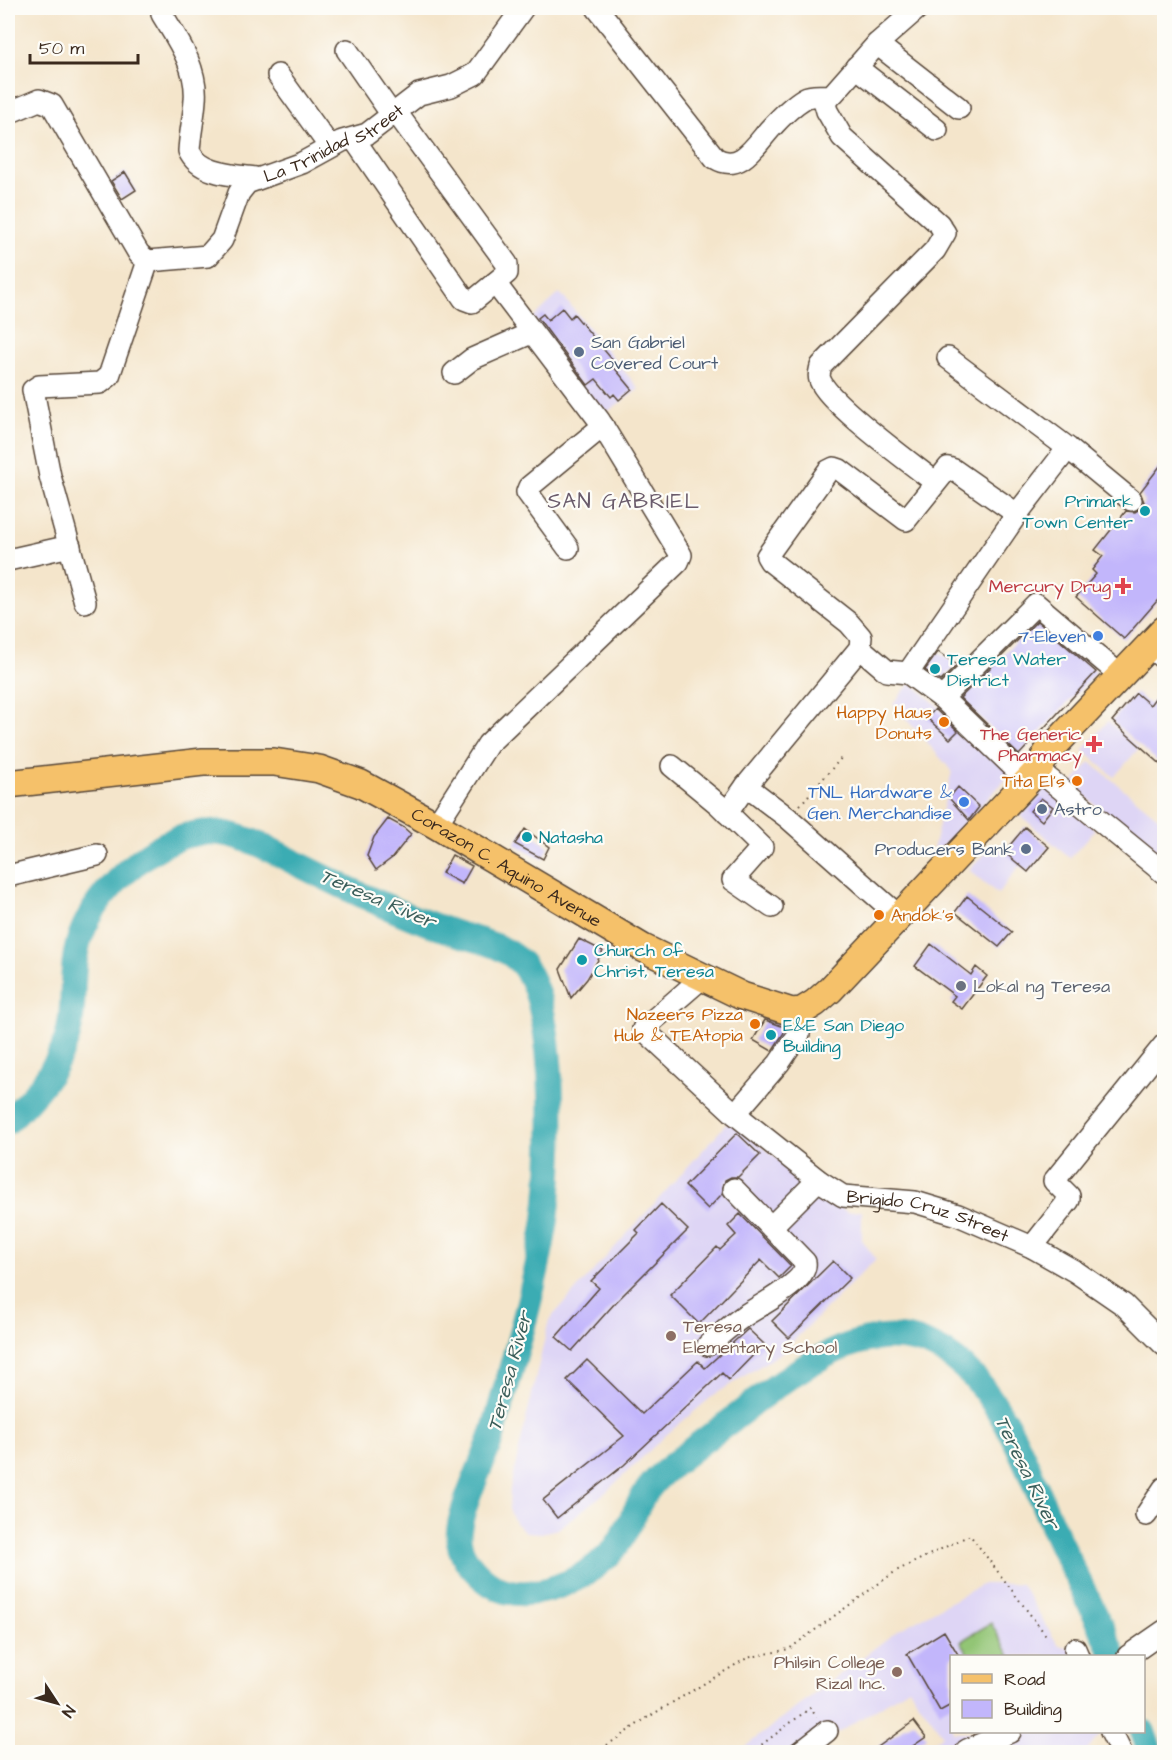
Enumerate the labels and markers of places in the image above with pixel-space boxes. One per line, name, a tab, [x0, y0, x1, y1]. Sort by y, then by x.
place label: San Gabriel Covered Court	[591, 330, 719, 376]
marker: San Gabriel Covered Court	[572, 345, 586, 359]
place label: Primark Town Center	[1022, 489, 1133, 535]
marker: Primark Town Center	[1138, 504, 1152, 518]
place label: Mercury Drug	[989, 574, 1111, 600]
marker: Mercury Drug	[1116, 579, 1130, 593]
place label: 7-Eleven	[1018, 624, 1086, 649]
marker: 7-Eleven	[1091, 629, 1105, 643]
place label: Teresa Water District	[947, 647, 1066, 693]
marker: Teresa Water District	[928, 662, 942, 676]
place label: Happy Haus Donuts	[837, 700, 932, 746]
marker: Happy Haus Donuts	[937, 715, 951, 729]
place label: The Generic Pharmacy	[980, 722, 1082, 769]
marker: The Generic Pharmacy	[1087, 737, 1101, 751]
place label: Tita El's	[1002, 769, 1065, 794]
marker: Tita El's	[1070, 774, 1084, 788]
place label: TNL Hardware & Gen. Merchandise	[807, 780, 952, 826]
marker: TNL Hardware & Gen. Merchandise	[957, 795, 971, 809]
place label: Astro	[1054, 797, 1102, 822]
marker: Astro	[1035, 802, 1049, 816]
place label: Natasha	[539, 825, 603, 850]
marker: Natasha	[520, 830, 534, 844]
place label: Producers Bank	[875, 837, 1014, 862]
marker: Producers Bank	[1019, 842, 1033, 856]
place label: Andok's	[891, 903, 954, 928]
marker: Andok's	[872, 908, 886, 922]
place label: Church of Christ, Teresa	[594, 938, 714, 984]
marker: Church of Christ, Teresa	[575, 953, 589, 967]
place label: Lokal ng Teresa	[973, 974, 1110, 1000]
marker: Lokal ng Teresa	[954, 979, 968, 993]
place label: Nazeers Pizza Hub & TEAtopia	[614, 1002, 743, 1048]
place label: E&E San Diego Building	[783, 1013, 904, 1060]
marker: Nazeers Pizza Hub & TEAtopia	[748, 1017, 762, 1031]
marker: E&E San Diego Building	[764, 1028, 778, 1042]
place label: Teresa Elementary School	[683, 1314, 838, 1361]
marker: Teresa Elementary School	[664, 1329, 678, 1343]
place label: Philsin College Rizal Inc.	[774, 1650, 885, 1696]
marker: Philsin College Rizal Inc.	[890, 1665, 904, 1679]

